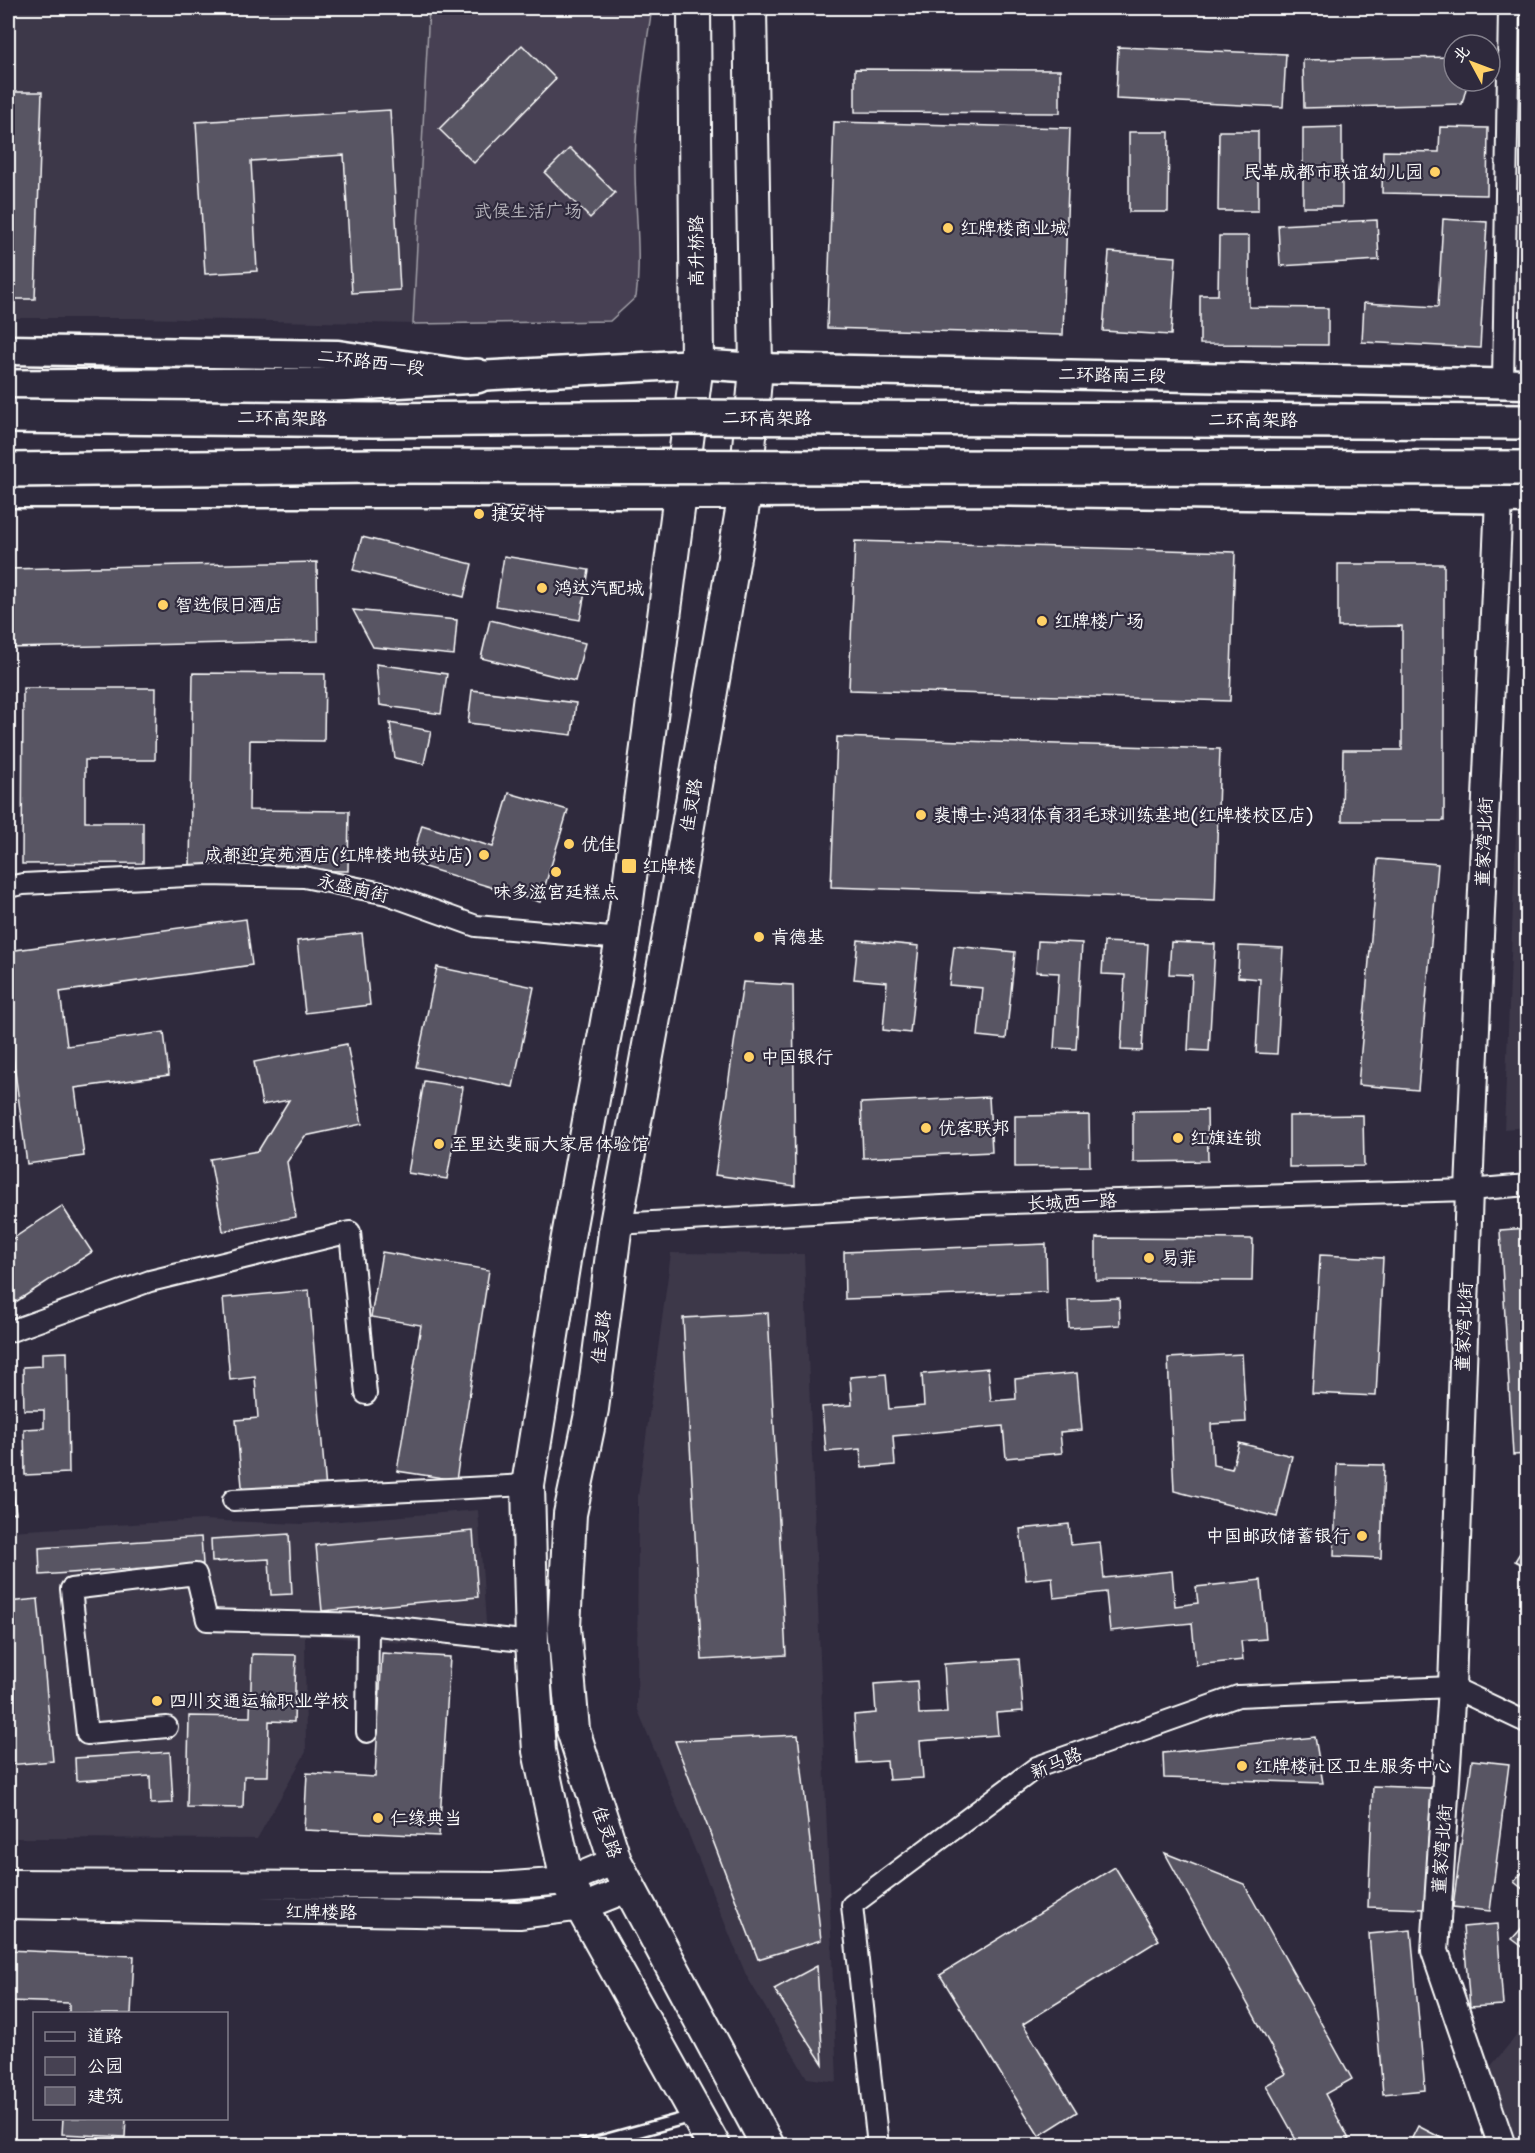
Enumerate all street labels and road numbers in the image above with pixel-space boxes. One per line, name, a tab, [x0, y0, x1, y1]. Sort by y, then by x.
street label: 高升桥路	[684, 215, 708, 287]
street label: 二环路西一段	[316, 344, 426, 380]
street label: 二环路南三段	[1058, 362, 1166, 388]
street label: 二环高架路	[237, 405, 327, 431]
street label: 二环高架路	[722, 406, 812, 430]
street label: 二环高架路	[1208, 408, 1298, 432]
street label: 佳灵路	[674, 776, 708, 834]
street label: 董家湾北街	[1470, 797, 1498, 887]
street label: 永盛南街	[315, 868, 391, 908]
street label: 长城西一路	[1027, 1188, 1117, 1216]
street label: 董家湾北街	[1450, 1282, 1478, 1372]
street label: 佳灵路	[586, 1309, 616, 1365]
street label: 新马路	[1026, 1741, 1086, 1785]
street label: 佳灵路	[587, 1803, 627, 1861]
street label: 董家湾北街	[1427, 1803, 1457, 1895]
street label: 红牌楼路	[285, 1899, 357, 1925]

